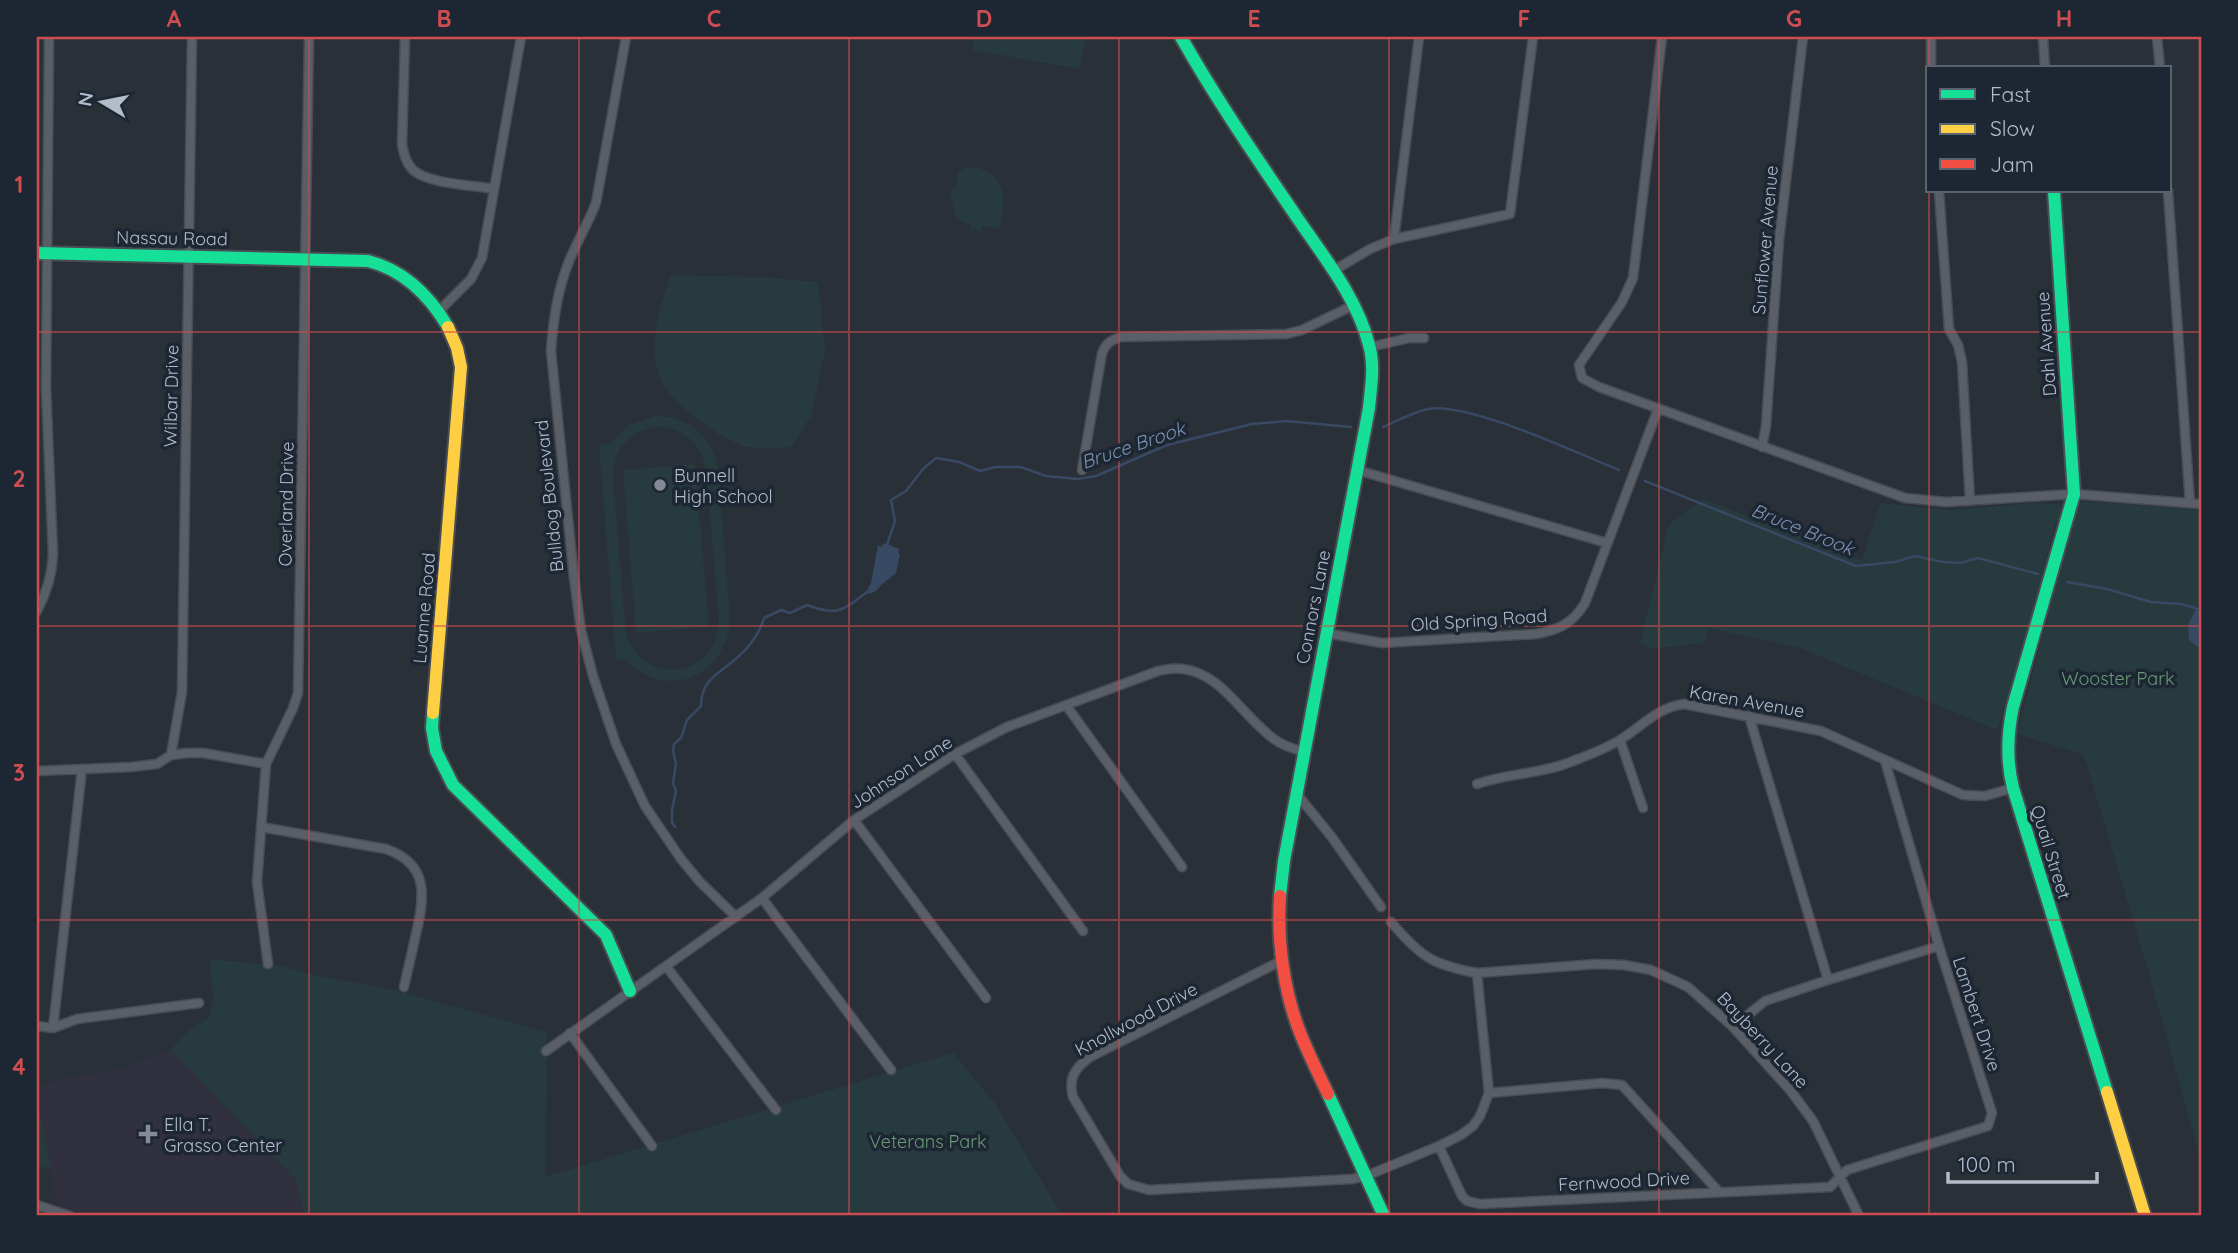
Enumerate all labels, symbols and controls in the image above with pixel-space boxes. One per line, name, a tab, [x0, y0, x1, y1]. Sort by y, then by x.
text: A	[167, 4, 182, 33]
text: B	[436, 4, 452, 33]
text: C	[707, 4, 721, 33]
text: D	[976, 4, 992, 33]
text: E	[1247, 4, 1261, 33]
text: F	[1518, 4, 1530, 33]
text: G	[1786, 4, 1802, 33]
text: H	[2056, 4, 2072, 33]
north arrow	[66, 66, 136, 136]
legend	[1926, 66, 2172, 192]
text: Fast	[1990, 81, 2031, 107]
text: N	[72, 90, 98, 108]
text: Slow	[1990, 115, 2035, 141]
text: Jam	[1990, 151, 2034, 177]
street label: Sunflower Avenue	[1747, 165, 1783, 315]
text: 1	[15, 170, 23, 199]
street label: Nassau Road	[116, 226, 228, 250]
street label: Dahl Avenue	[2031, 291, 2061, 397]
street label: Wilbar Drive	[159, 345, 183, 447]
water label: Bruce Brook	[1078, 415, 1190, 474]
street label: Bulldog Boulevard	[530, 419, 568, 573]
street label: Overland Drive	[273, 441, 299, 567]
text: 2	[12, 464, 26, 493]
place label: Bunnell High School	[674, 464, 773, 508]
marker: Bunnell High School	[652, 477, 668, 493]
water label: Bruce Brook	[1748, 498, 1860, 561]
street label: Connors Lane	[1291, 548, 1335, 666]
street label: Luanne Road	[408, 552, 440, 664]
street label: Old Spring Road	[1410, 604, 1548, 636]
park label: Wooster Park	[2061, 667, 2175, 690]
street label: Karen Avenue	[1688, 680, 1806, 722]
street label: Johnson Lane	[845, 730, 957, 814]
text: 3	[13, 758, 25, 787]
street label: Quail Street	[2026, 802, 2076, 902]
street label: Lambert Drive	[1948, 954, 2006, 1074]
street label: Knollwood Drive	[1071, 977, 1201, 1061]
street label: Bayberry Lane	[1712, 987, 1814, 1093]
text: 4	[12, 1052, 26, 1081]
place label: Ella T. Grasso Center	[164, 1113, 282, 1157]
marker: Ella T. Grasso Center	[138, 1124, 158, 1144]
park label: Veterans Park	[869, 1130, 987, 1153]
scale bar	[1948, 1141, 2096, 1185]
text: 100 m	[1958, 1151, 2016, 1177]
street label: Fernwood Drive	[1558, 1166, 1690, 1196]

